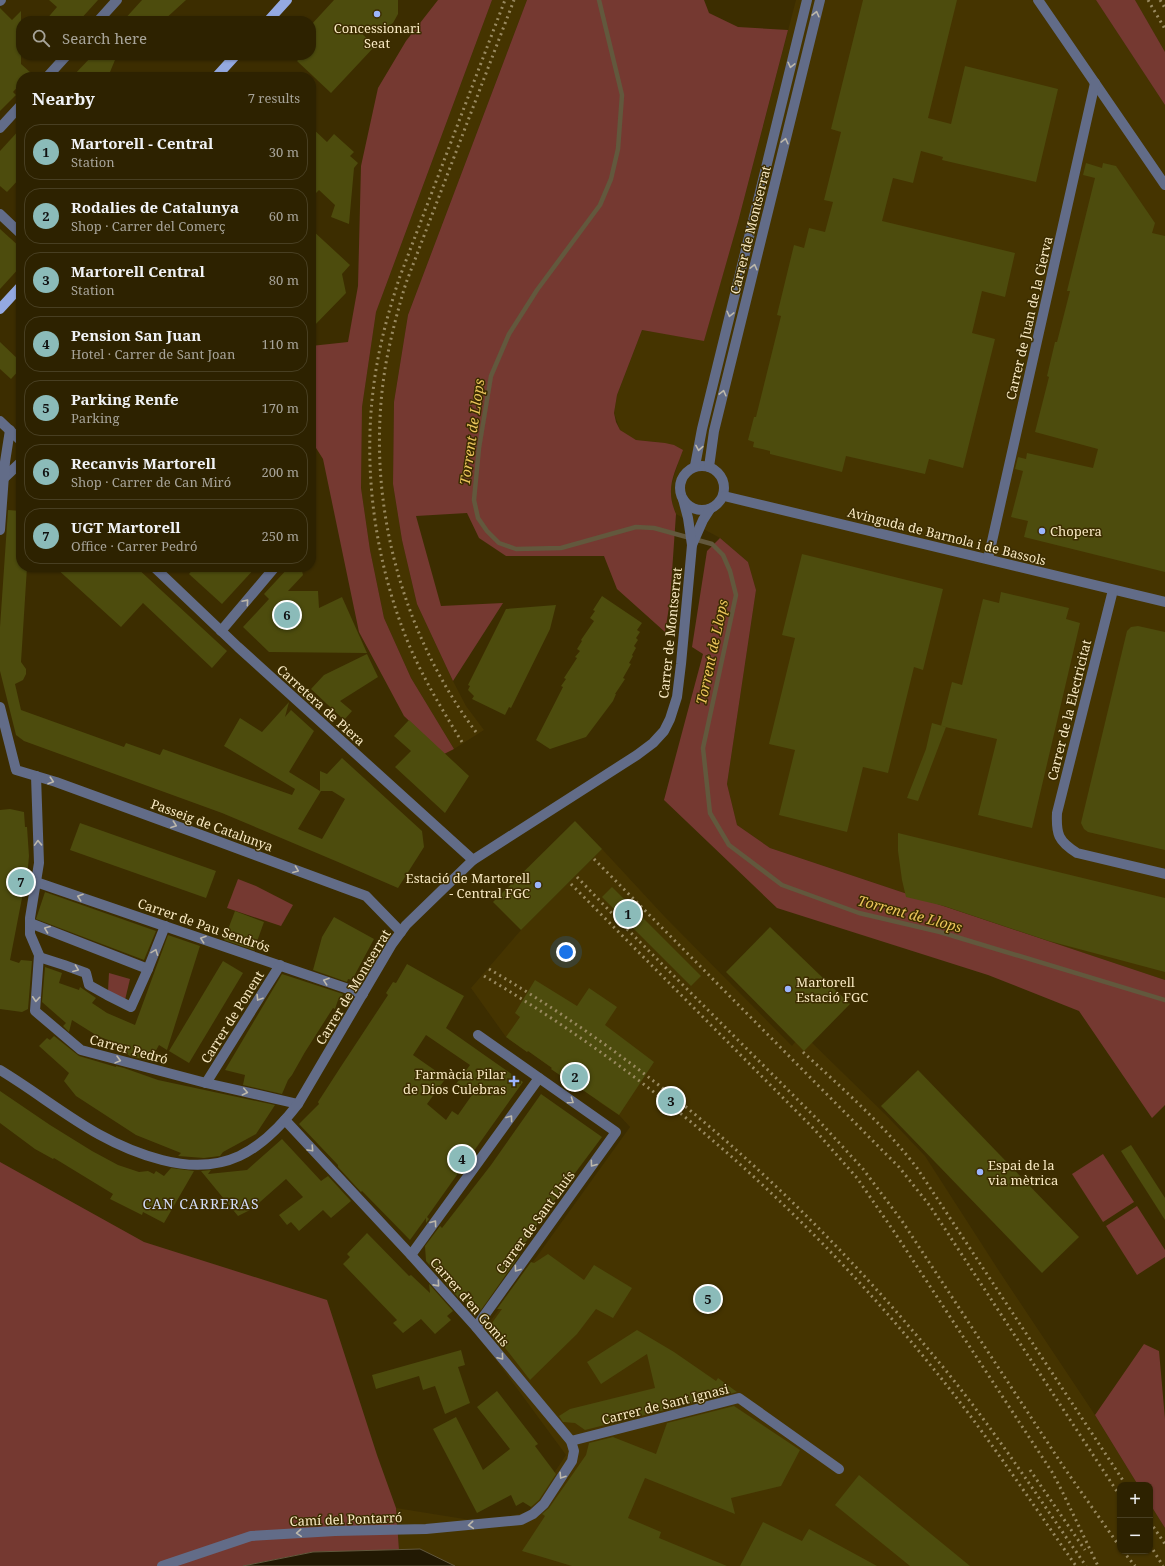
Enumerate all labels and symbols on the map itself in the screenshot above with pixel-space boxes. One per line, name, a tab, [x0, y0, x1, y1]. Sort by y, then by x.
marker: Concessionari Seat	[372, 9, 382, 19]
one-way arrow	[811, 11, 820, 18]
place label: Concessionari Seat	[334, 19, 420, 52]
one-way arrow	[787, 62, 795, 68]
one-way arrow	[781, 138, 789, 144]
street label: Carrer de Montserrat	[725, 164, 775, 296]
street label: Carrer de Juan de la Cierva	[1001, 234, 1057, 402]
one-way arrow	[750, 264, 758, 270]
one-way arrow	[727, 311, 735, 317]
water label: Torrent de Llops	[455, 377, 488, 486]
one-way arrow	[719, 390, 727, 397]
one-way arrow	[695, 445, 703, 451]
street label: Avinguda de Barnola i de Bassols	[846, 503, 1048, 569]
place label: Chopera	[1050, 522, 1102, 540]
marker: Chopera	[1037, 526, 1047, 536]
street label: Carrer de Montserrat	[654, 566, 686, 699]
water label: Torrent de Llops	[691, 597, 732, 706]
one-way arrow	[241, 599, 248, 606]
pin: 6	[274, 600, 300, 630]
street label: Carrer de la Electricitat	[1043, 637, 1095, 782]
street label: Carretera de Piera	[273, 660, 369, 750]
one-way arrow	[48, 776, 55, 784]
street label: Passeig de Catalunya	[148, 794, 276, 856]
one-way arrow	[170, 820, 177, 828]
one-way arrow	[34, 840, 43, 846]
one-way arrow	[292, 865, 299, 873]
pin: 7	[8, 867, 34, 897]
place label: Estació de Martorell - Central FGC	[406, 869, 530, 902]
marker: Estació de Martorell - Central FGC	[533, 880, 543, 890]
water label: Torrent de Llops	[856, 890, 965, 937]
one-way arrow	[77, 893, 84, 901]
street label: Carrer de Pau Sendrós	[135, 894, 273, 956]
pin: 1	[615, 899, 641, 929]
one-way arrow	[43, 926, 50, 934]
street label: Carrer de Montserrat	[311, 926, 395, 1048]
one-way arrow	[200, 935, 207, 944]
your location	[556, 942, 576, 962]
one-way arrow	[150, 948, 158, 955]
one-way arrow	[72, 965, 79, 973]
street label: Carrer de Ponent	[196, 967, 268, 1067]
place label: Martorell Estació FGC	[796, 973, 868, 1006]
one-way arrow	[323, 977, 330, 986]
marker: Martorell Estació FGC	[783, 984, 793, 994]
one-way arrow	[256, 994, 264, 1001]
one-way arrow	[31, 996, 40, 1002]
street label: Carrer Pedró	[88, 1030, 170, 1068]
one-way arrow	[115, 1055, 122, 1064]
pin: 2	[562, 1062, 588, 1092]
place label: Farmàcia Pilar de Dios Culebras	[403, 1065, 506, 1098]
marker: Farmàcia Pilar de Dios Culebras	[509, 1076, 519, 1086]
pin: 3	[658, 1086, 684, 1116]
one-way arrow	[241, 1087, 248, 1095]
one-way arrow	[567, 1096, 574, 1103]
one-way arrow	[506, 1115, 513, 1122]
one-way arrow	[307, 1144, 314, 1152]
pin: 4	[449, 1144, 475, 1174]
place label: Espai de la via mètrica	[988, 1156, 1058, 1189]
one-way arrow	[591, 1159, 598, 1166]
street label: Carrer de Sant Lluís	[491, 1167, 579, 1277]
marker: Espai de la via mètrica	[975, 1167, 985, 1177]
district label: CAN CARRERAS	[142, 1194, 260, 1213]
one-way arrow	[429, 1220, 437, 1227]
street label: Carrer d'en Gomis	[426, 1254, 514, 1350]
one-way arrow	[515, 1265, 522, 1272]
one-way arrow	[433, 1279, 440, 1287]
pin: 5	[695, 1284, 721, 1314]
one-way arrow	[496, 1353, 503, 1360]
street label: Carrer de Sant Ignasi	[599, 1379, 731, 1429]
one-way arrow	[560, 1472, 567, 1479]
street label: Camí del Pontarró	[289, 1508, 403, 1530]
one-way arrow	[468, 1520, 474, 1529]
one-way arrow	[296, 1529, 302, 1538]

